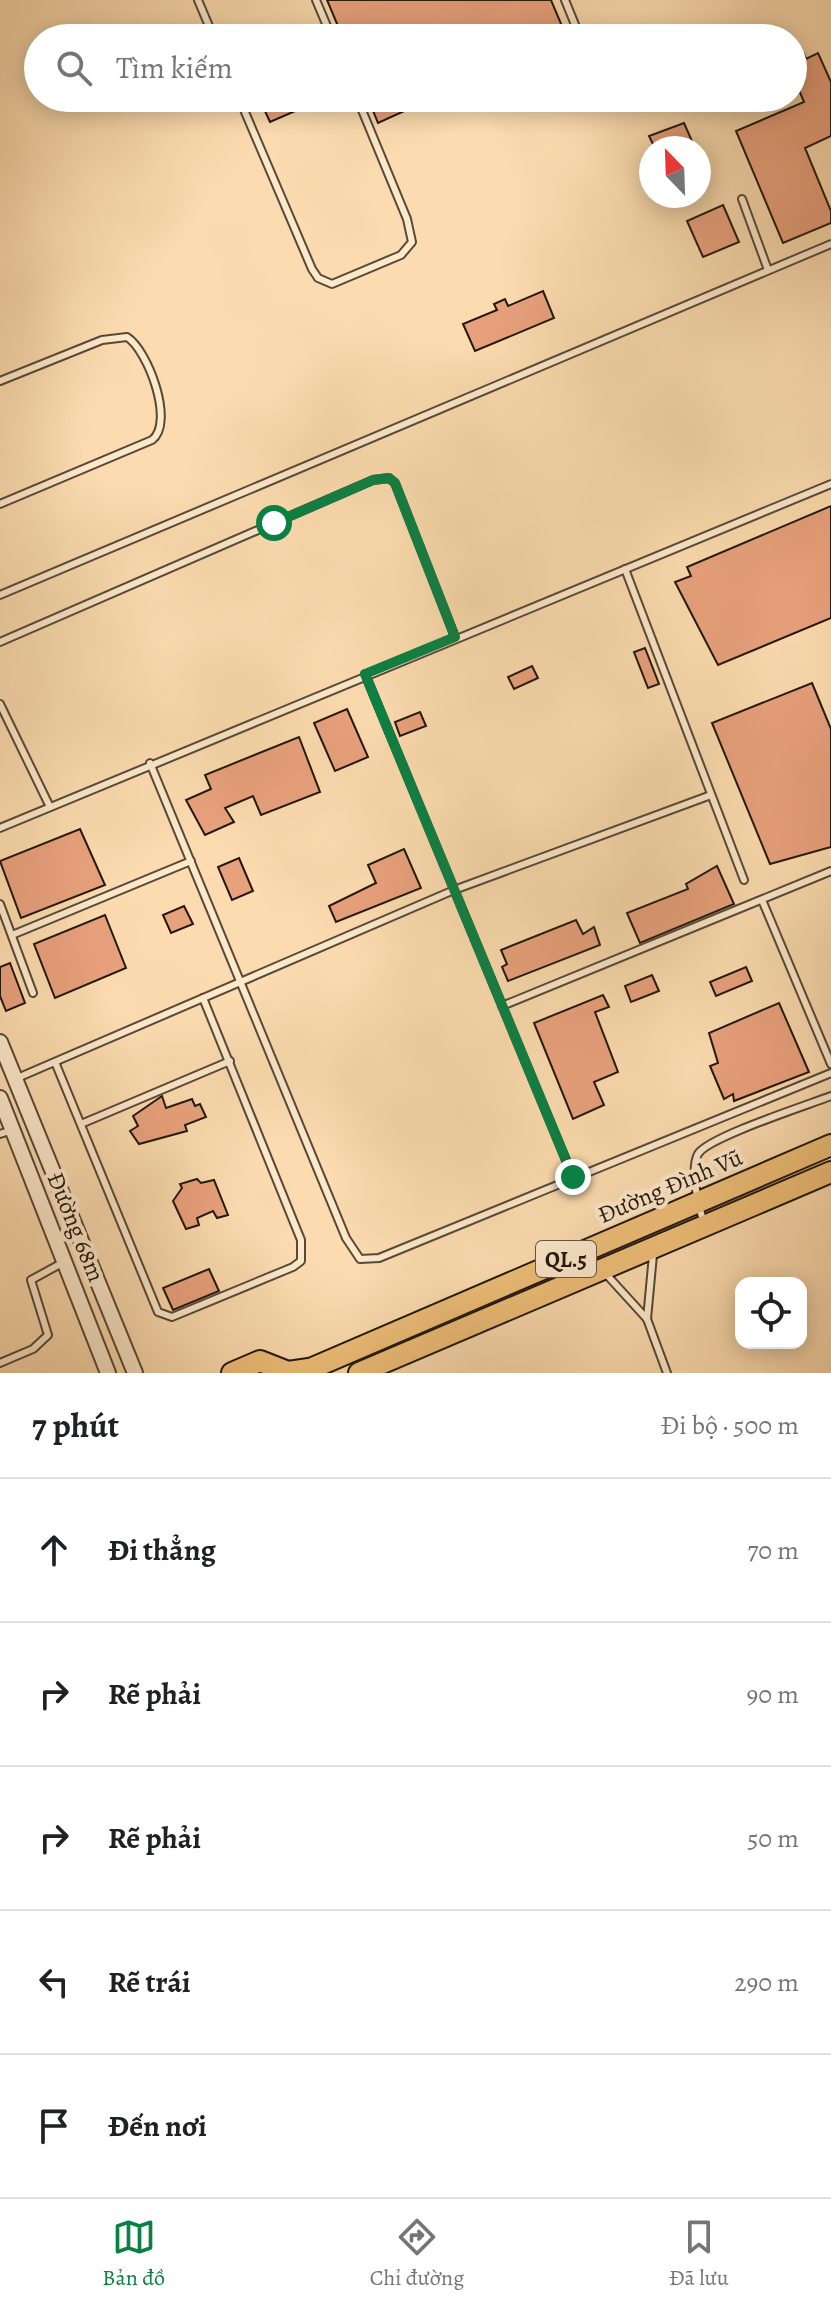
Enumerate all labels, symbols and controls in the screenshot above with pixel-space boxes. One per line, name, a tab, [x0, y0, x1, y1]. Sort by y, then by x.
search box	[24, 24, 807, 112]
icon: search	[52, 46, 96, 90]
text: Tìm kiếm	[116, 48, 233, 88]
north arrow	[639, 136, 711, 208]
route start	[256, 505, 292, 541]
street label: Đường Đình Vũ	[593, 1141, 747, 1231]
route end	[555, 1159, 591, 1195]
street label: Đường 68m	[40, 1168, 112, 1287]
road number: QL.5	[536, 1241, 596, 1277]
map controls	[735, 1277, 807, 1349]
button: locate	[735, 1277, 807, 1349]
text: 7 phút	[32, 1402, 119, 1449]
text: Đi bộ · 500 m	[661, 1408, 799, 1443]
icon: ahead	[32, 1528, 76, 1572]
text: Đi thẳng	[108, 1530, 216, 1570]
text: 70 m	[747, 1533, 799, 1568]
icon: right	[32, 1672, 76, 1716]
text: Rẽ phải	[108, 1674, 201, 1714]
text: 90 m	[747, 1677, 799, 1712]
icon: right	[32, 1816, 76, 1860]
text: Rẽ phải	[108, 1818, 201, 1858]
text: 50 m	[747, 1821, 799, 1856]
icon: left	[32, 1960, 76, 2004]
text: Rẽ trái	[108, 1962, 191, 2002]
text: 290 m	[734, 1965, 799, 2000]
icon: arrive	[32, 2104, 76, 2148]
text: Đến nơi	[108, 2106, 207, 2146]
tab: Bản đồ	[102, 2215, 165, 2293]
tab: Chỉ đường	[370, 2215, 464, 2293]
tab: Đã lưu	[669, 2215, 729, 2293]

